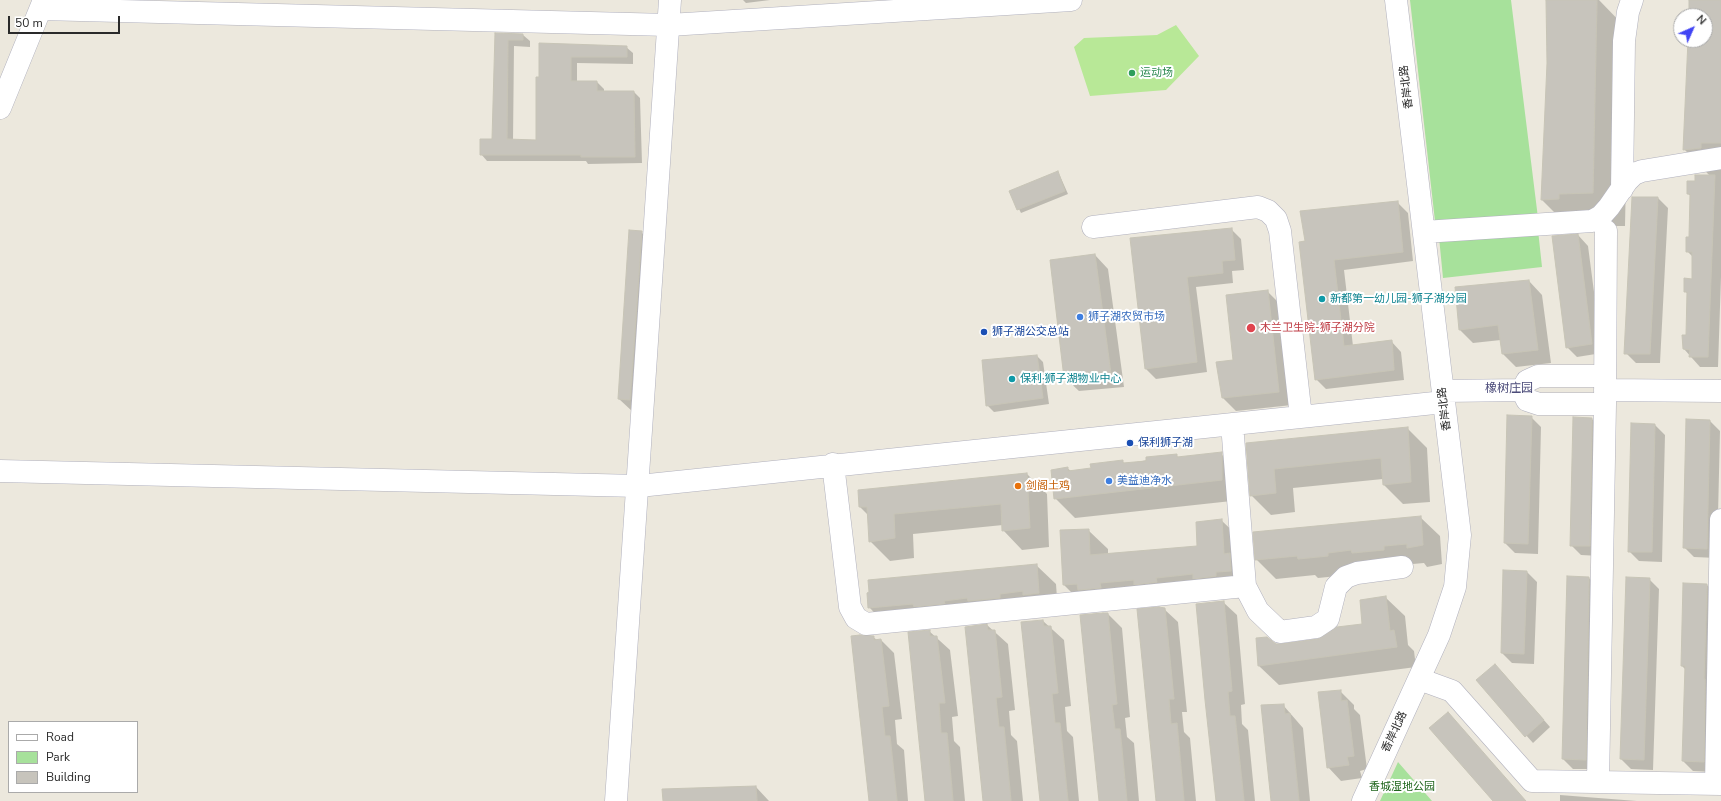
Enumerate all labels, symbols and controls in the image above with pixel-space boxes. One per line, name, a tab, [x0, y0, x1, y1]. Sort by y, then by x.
scale bar	[10, 8, 122, 34]
north arrow	[1673, 8, 1713, 48]
text: N	[1693, 12, 1709, 28]
text: 50 m	[15, 15, 43, 31]
street label: 香岸北路	[1398, 64, 1416, 110]
place label: 运动场	[1140, 66, 1173, 80]
marker: 运动场	[1127, 68, 1137, 78]
place label: 新都第一幼儿园-狮子湖分园	[1330, 292, 1467, 306]
marker: 新都第一幼儿园-狮子湖分园	[1317, 294, 1327, 304]
place label: 狮子湖农贸市场	[1088, 310, 1165, 324]
marker: 狮子湖农贸市场	[1075, 312, 1085, 322]
place label: 木兰卫生院-狮子湖分院	[1260, 321, 1375, 335]
marker: 木兰卫生院-狮子湖分院	[1245, 322, 1257, 334]
place label: 狮子湖公交总站	[992, 325, 1069, 339]
marker: 狮子湖公交总站	[979, 327, 989, 337]
place label: 保利·狮子湖物业中心	[1020, 372, 1122, 386]
marker: 保利·狮子湖物业中心	[1007, 374, 1017, 384]
district label: 橡树庄园	[1485, 382, 1533, 396]
street label: 香岸北路	[1436, 386, 1454, 432]
place label: 保利狮子湖	[1138, 436, 1193, 450]
marker: 保利狮子湖	[1125, 438, 1135, 448]
place label: 美益迪净水	[1117, 474, 1172, 488]
marker: 美益迪净水	[1104, 476, 1114, 486]
place label: 剑阁土鸡	[1026, 479, 1070, 493]
marker: 剑阁土鸡	[1013, 481, 1023, 491]
street label: 香岸北路	[1380, 709, 1410, 755]
legend	[8, 721, 138, 793]
text: Road	[46, 729, 74, 745]
text: Park	[46, 749, 70, 765]
text: Building	[46, 769, 91, 785]
park label: 香城湿地公园	[1369, 780, 1435, 794]

